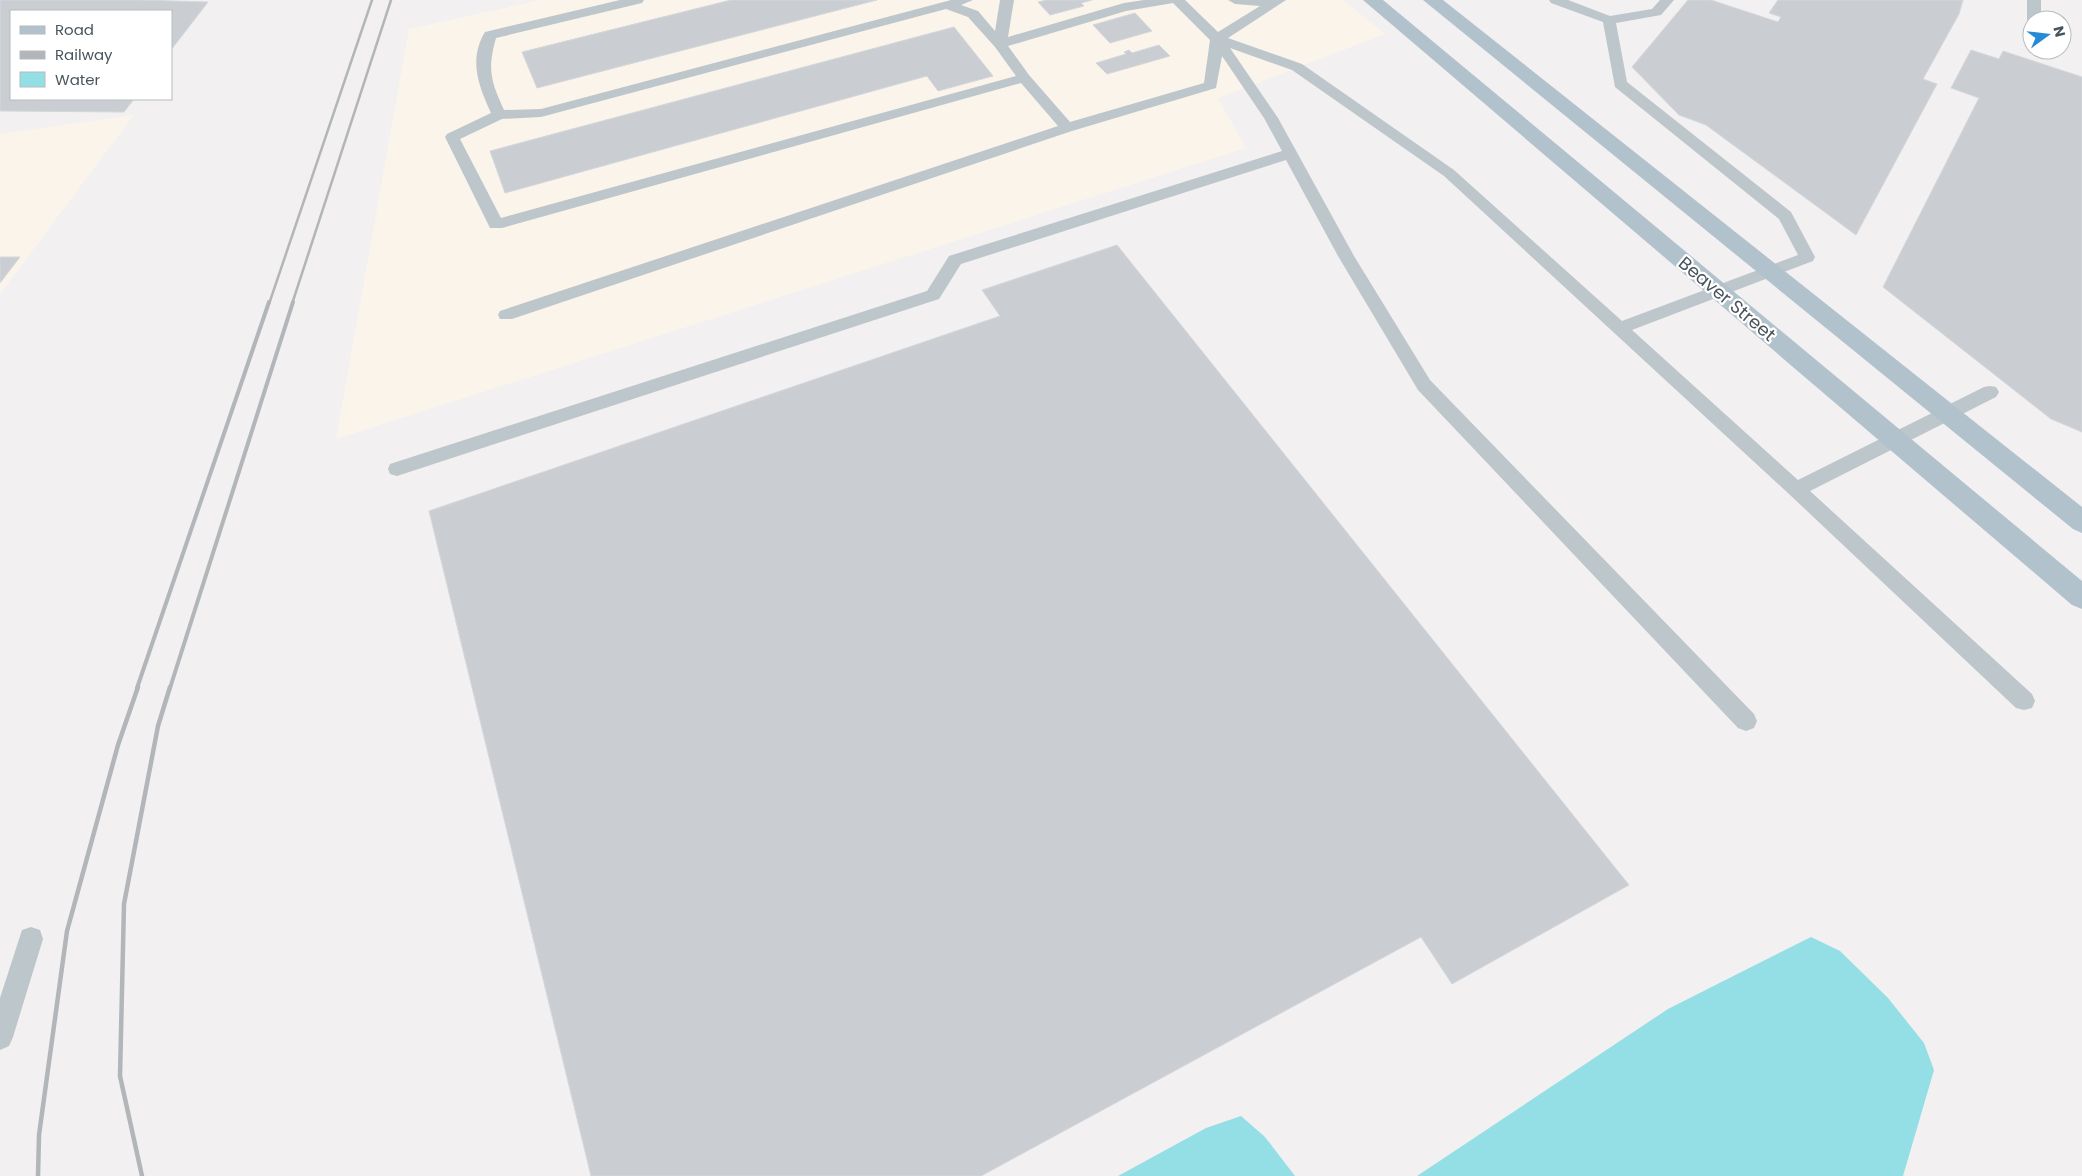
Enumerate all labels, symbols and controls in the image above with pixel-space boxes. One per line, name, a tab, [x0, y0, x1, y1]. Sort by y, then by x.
legend	[10, 10, 172, 100]
north arrow	[2022, 10, 2072, 60]
text: Road	[55, 19, 94, 40]
text: N	[2049, 24, 2071, 39]
text: Railway	[55, 44, 113, 65]
text: Water	[55, 69, 101, 90]
street label: Beaver Street	[1673, 251, 1781, 347]

